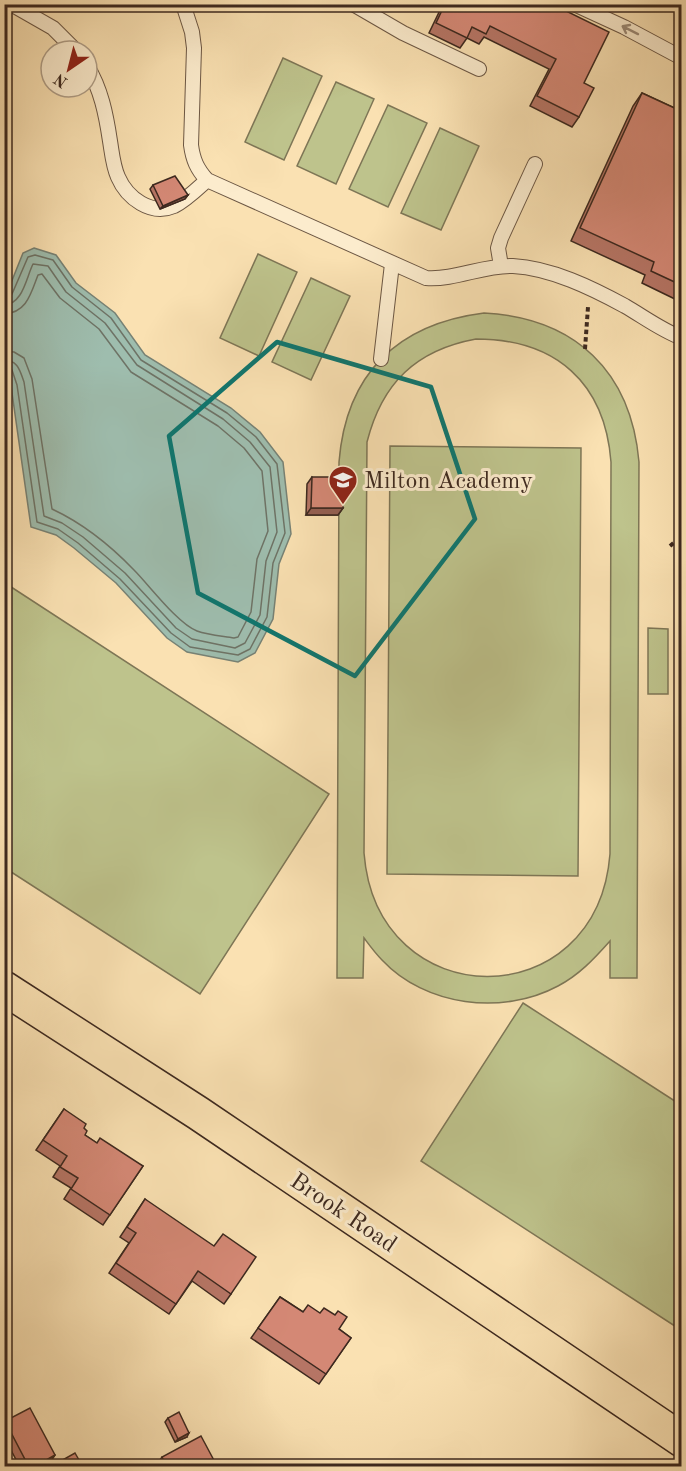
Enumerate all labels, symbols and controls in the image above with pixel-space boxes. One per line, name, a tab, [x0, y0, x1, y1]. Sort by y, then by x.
one-way arrow	[621, 24, 639, 35]
north arrow	[39, 39, 99, 99]
text: N	[51, 69, 71, 90]
school or university icon: Milton Academy	[327, 464, 359, 506]
place label: Milton Academy	[364, 470, 533, 494]
street label: Brook Road	[285, 1169, 401, 1258]

